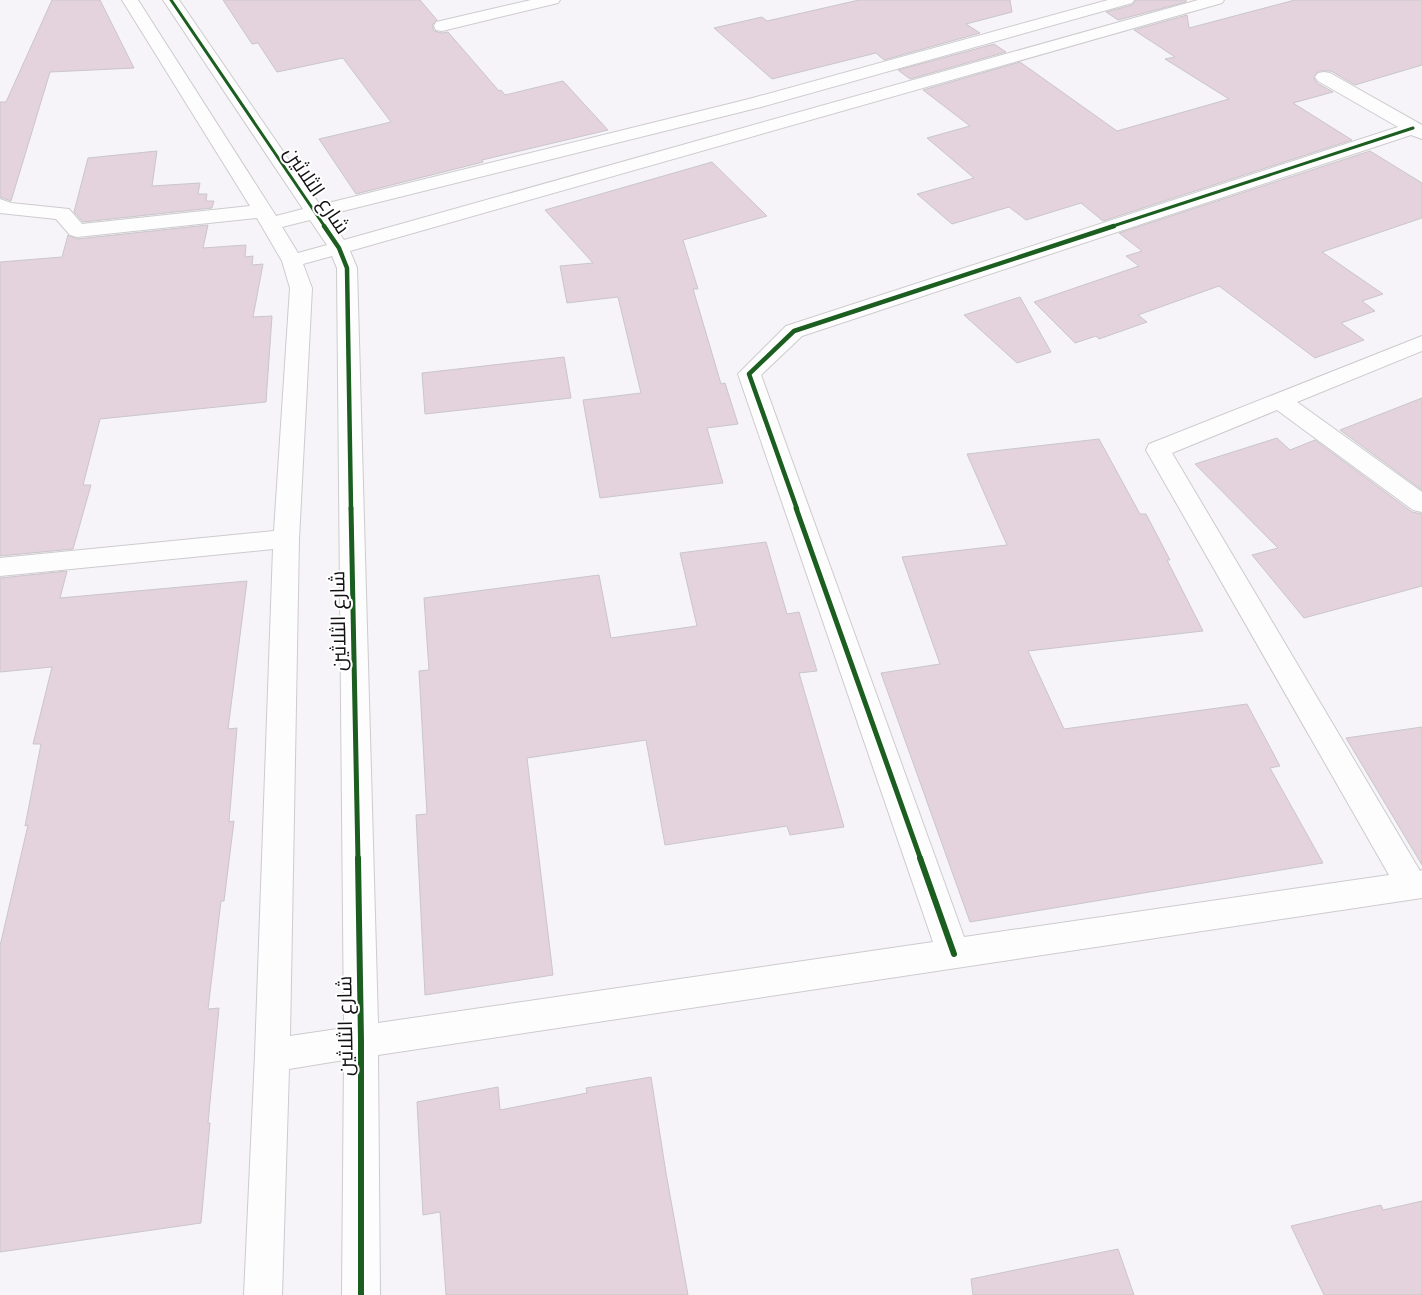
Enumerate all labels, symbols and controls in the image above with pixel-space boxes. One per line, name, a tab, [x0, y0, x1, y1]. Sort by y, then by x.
street label: شارع الثلاثين	[277, 141, 357, 240]
street label: شارع الثلاثين	[323, 571, 354, 671]
street label: شارع الثلاثين	[330, 976, 361, 1076]

